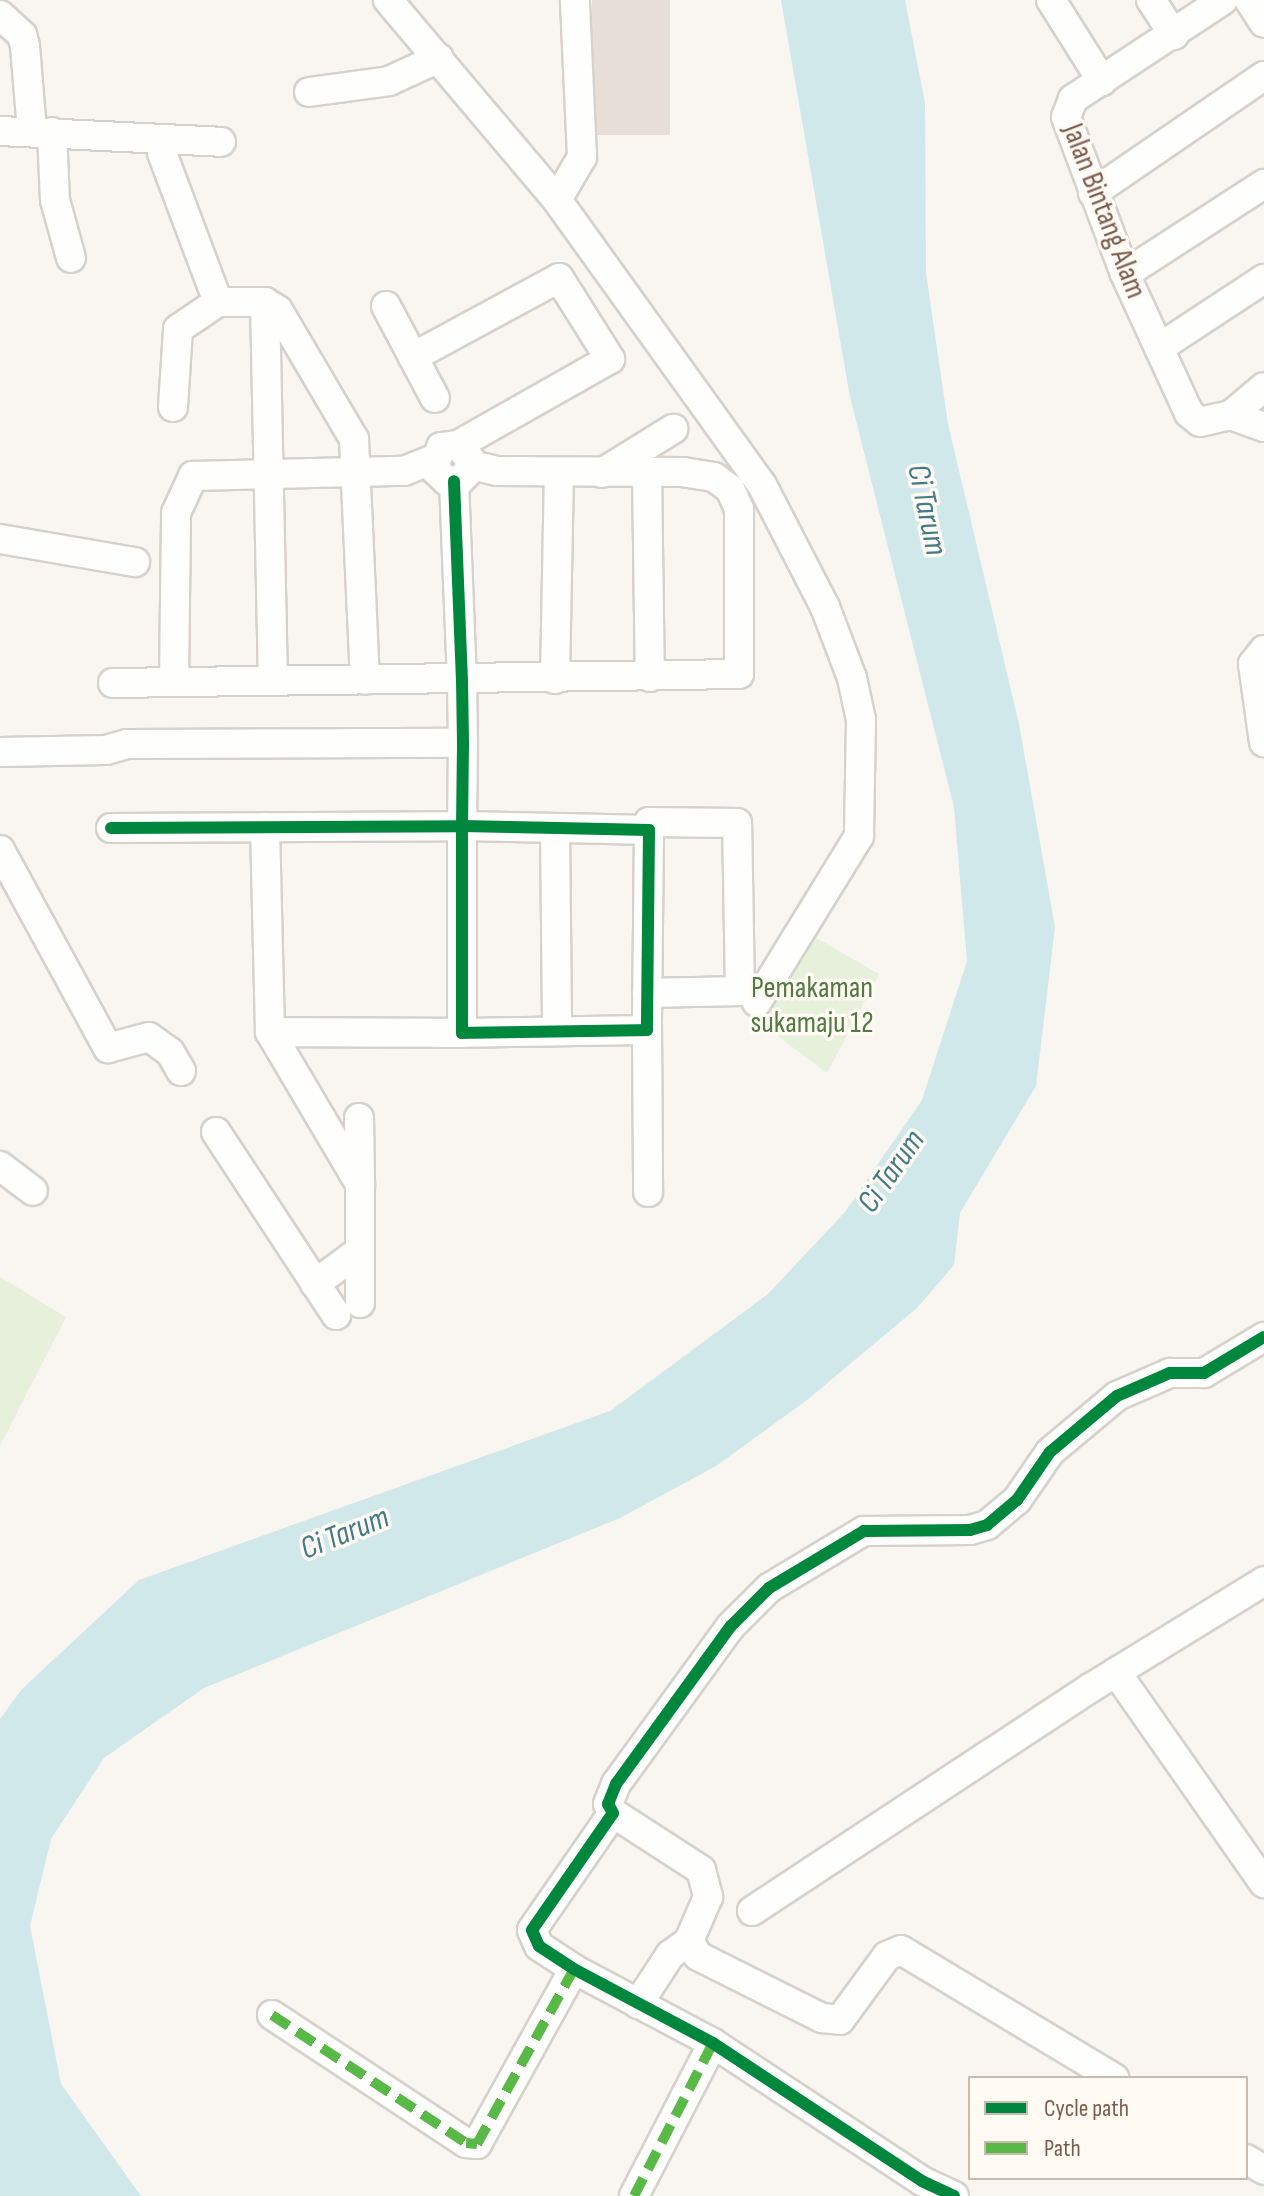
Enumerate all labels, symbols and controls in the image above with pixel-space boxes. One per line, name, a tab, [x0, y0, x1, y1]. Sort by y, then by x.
street label: Jalan Bintang Alam	[1054, 119, 1154, 303]
water label: Ci Tarum	[898, 461, 954, 559]
park label: Pemakaman sukamaju 12	[751, 970, 873, 1040]
water label: Ci Tarum	[850, 1123, 934, 1221]
water label: Ci Tarum	[295, 1499, 395, 1569]
legend	[968, 2076, 1248, 2180]
text: Cycle path	[1044, 2094, 1129, 2123]
text: Path	[1044, 2134, 1081, 2163]

